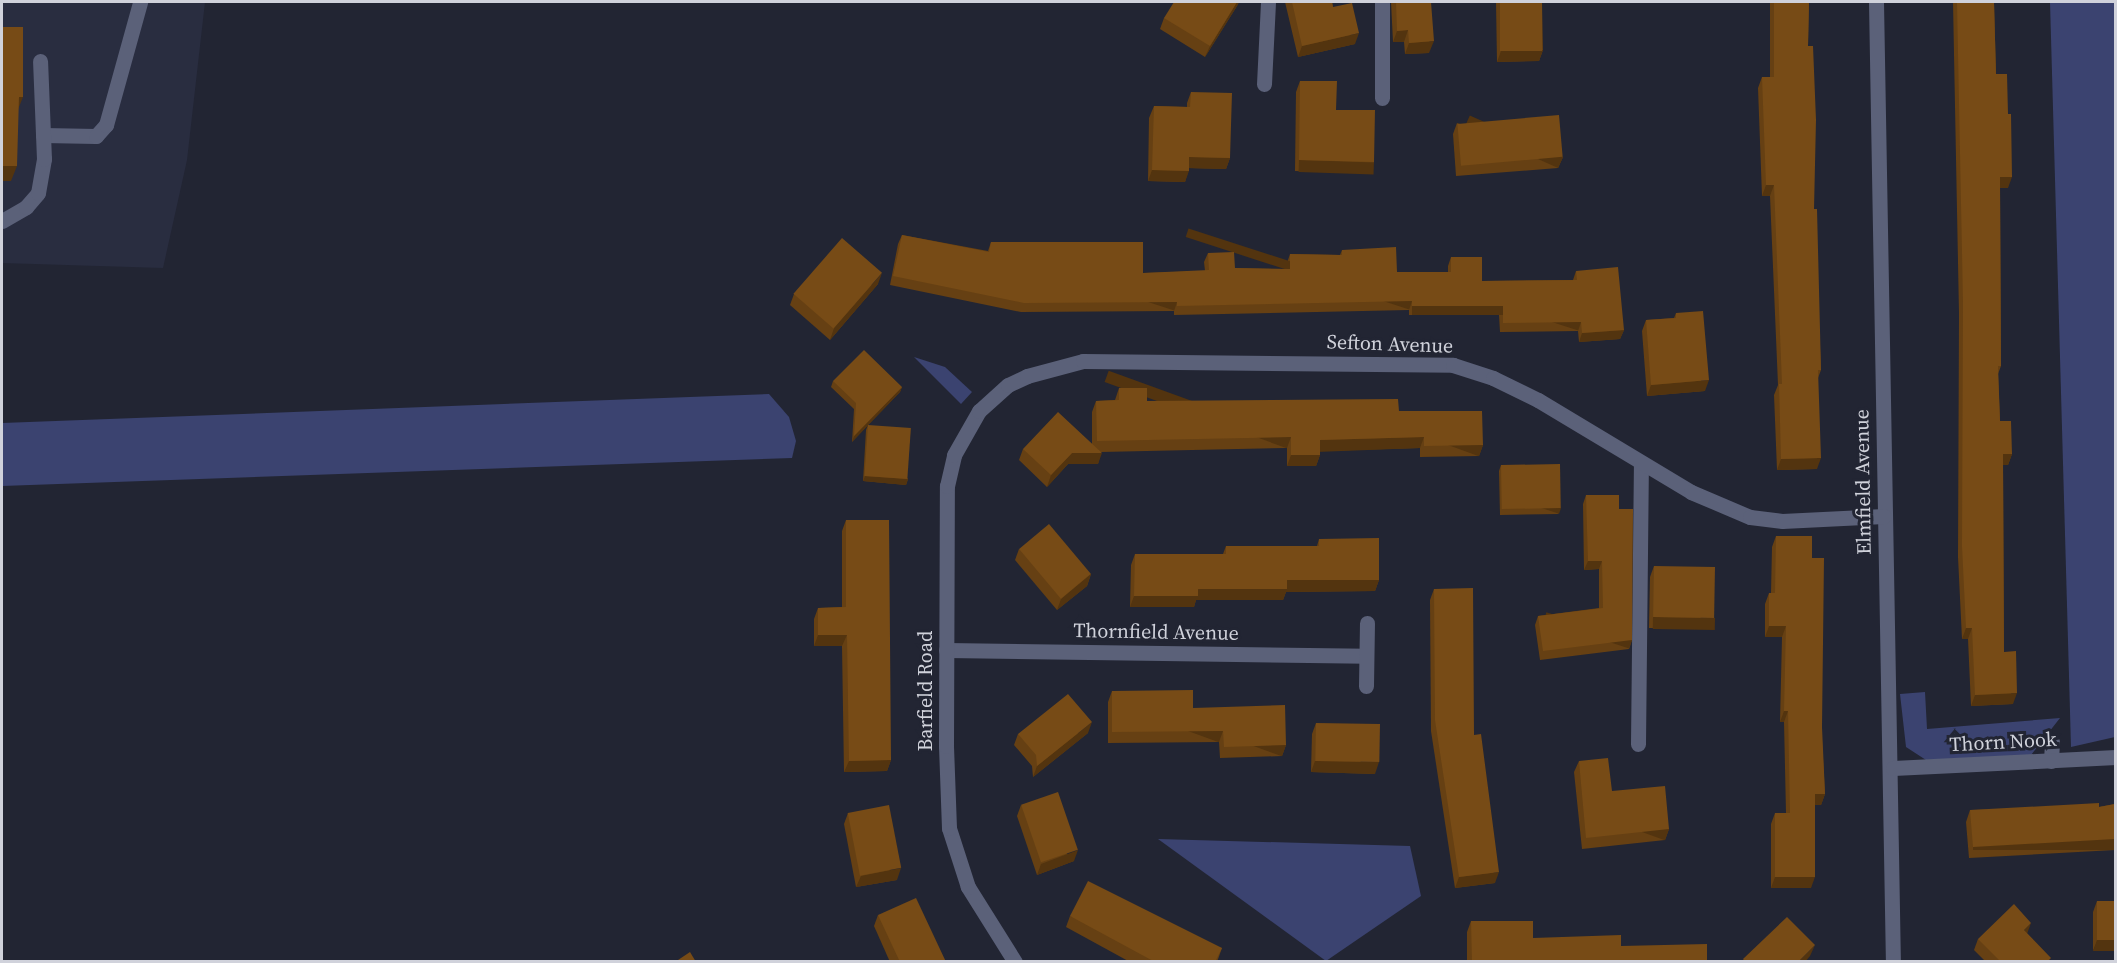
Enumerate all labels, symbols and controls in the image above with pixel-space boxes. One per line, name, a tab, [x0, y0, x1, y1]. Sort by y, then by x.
street label: Sefton Avenue	[1326, 330, 1454, 358]
street label: Elmfield Avenue	[1850, 409, 1876, 555]
street label: Thornfield Avenue	[1073, 619, 1239, 645]
street label: Barfield Road	[913, 631, 937, 751]
street label: Thorn Nook	[1949, 727, 2057, 757]

